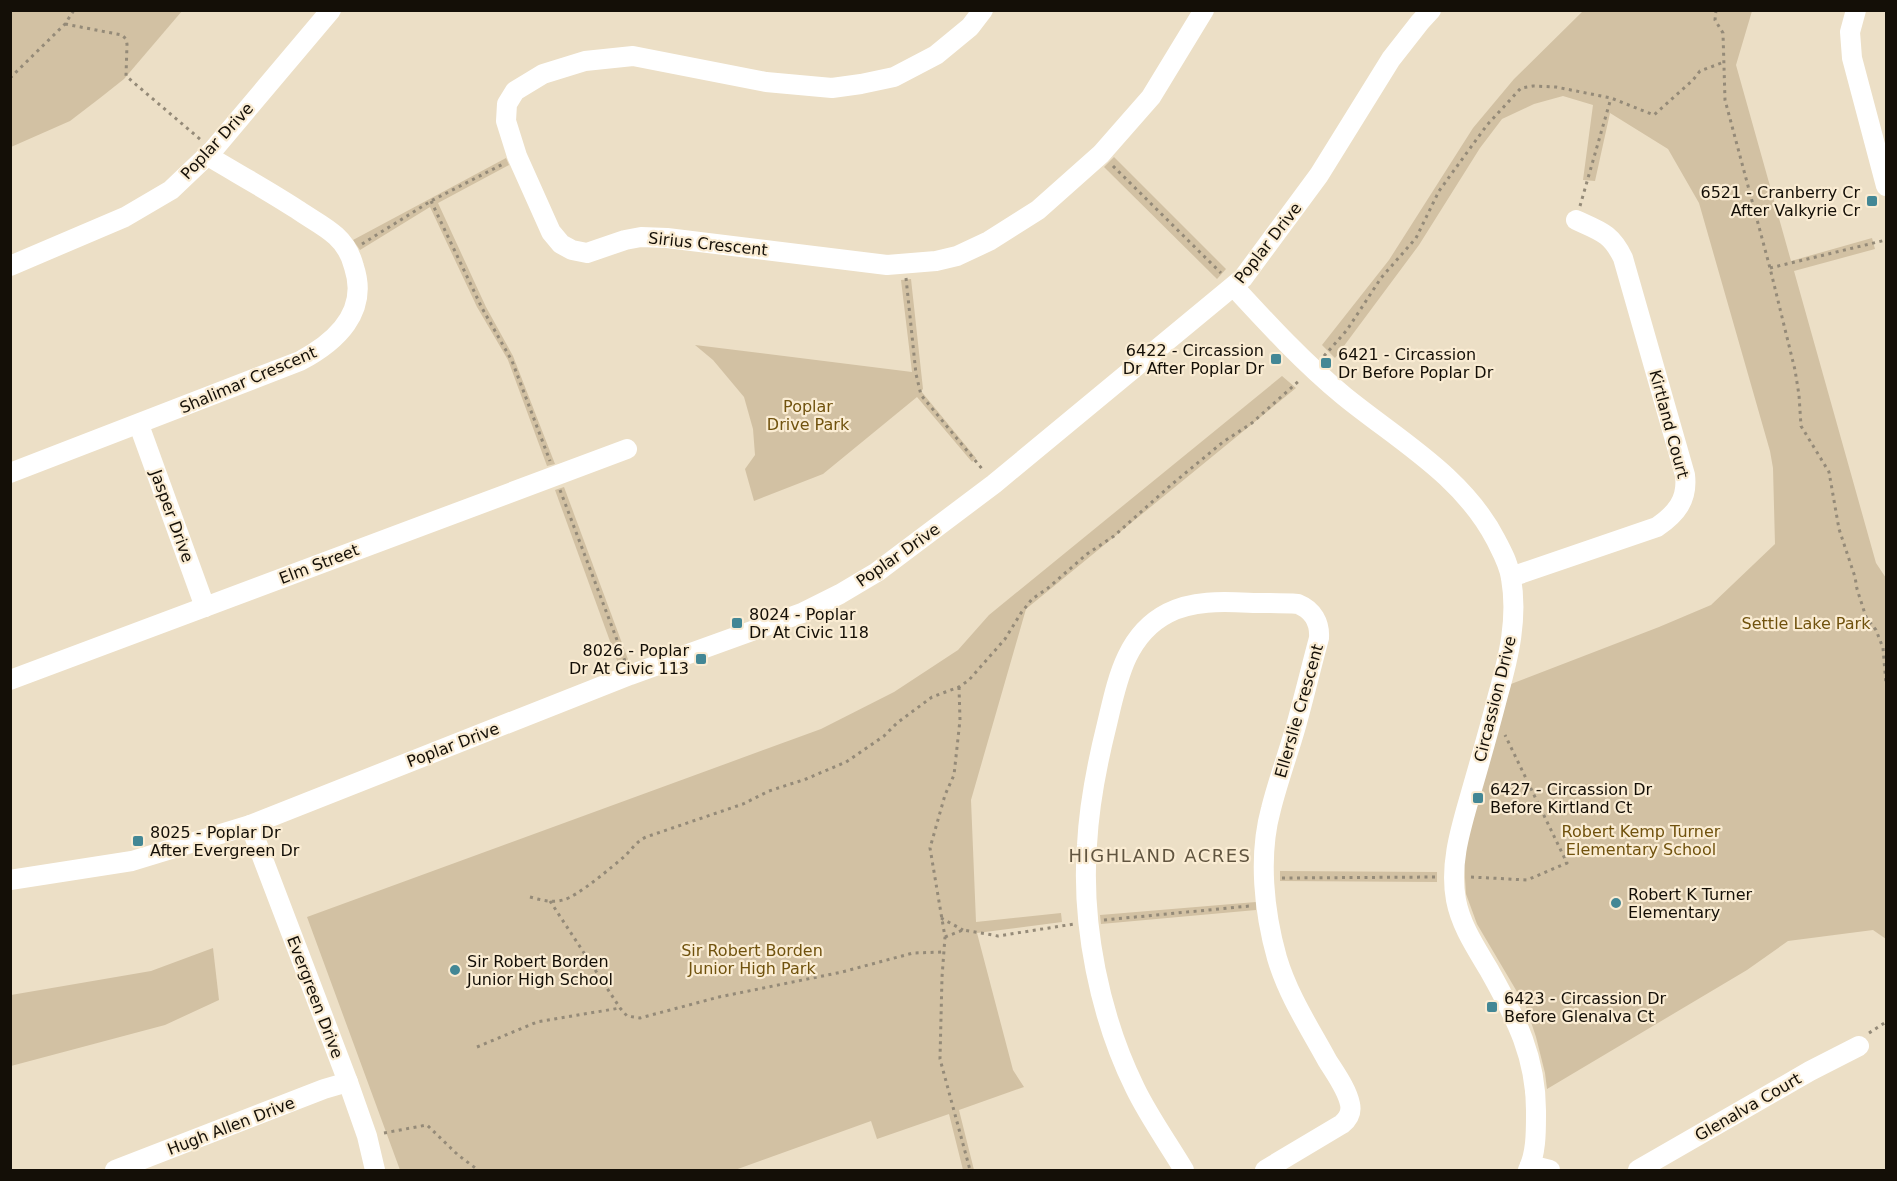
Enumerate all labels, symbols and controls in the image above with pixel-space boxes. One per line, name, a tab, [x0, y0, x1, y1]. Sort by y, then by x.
street label: Poplar Drive	[177, 99, 257, 183]
place label: 6521 - Cranberry Cr After Valkyrie Cr	[1700, 183, 1860, 220]
marker: 6521 - Cranberry Cr After Valkyrie Cr	[1865, 194, 1879, 208]
street label: Poplar Drive	[1230, 199, 1306, 287]
street label: Sirius Crescent	[647, 228, 769, 260]
place label: 6422 - Circassion Dr After Poplar Dr	[1123, 341, 1264, 378]
street label: Shalimar Crescent	[177, 343, 319, 417]
place label: 6421 - Circassion Dr Before Poplar Dr	[1338, 345, 1494, 382]
marker: 6422 - Circassion Dr After Poplar Dr	[1269, 352, 1283, 366]
marker: 6421 - Circassion Dr Before Poplar Dr	[1319, 356, 1333, 370]
street label: Kirtland Court	[1645, 368, 1693, 480]
park label: Poplar Drive Park	[767, 397, 850, 434]
street label: Jasper Drive	[146, 466, 198, 565]
street label: Poplar Drive	[853, 519, 943, 591]
street label: Elm Street	[276, 540, 362, 588]
place label: 8024 - Poplar Dr At Civic 118	[749, 605, 869, 642]
park label: Settle Lake Park	[1742, 614, 1871, 633]
marker: 8024 - Poplar Dr At Civic 118	[730, 616, 744, 630]
street label: Circassion Drive	[1470, 634, 1520, 764]
place label: 8026 - Poplar Dr At Civic 113	[569, 641, 689, 678]
street label: Ellerslie Crescent	[1271, 642, 1327, 780]
marker: 8026 - Poplar Dr At Civic 113	[694, 652, 708, 666]
street label: Poplar Drive	[404, 719, 502, 771]
place label: 6427 - Circassion Dr Before Kirtland Ct	[1490, 780, 1653, 817]
marker: 6427 - Circassion Dr Before Kirtland Ct	[1471, 791, 1485, 805]
park label: Robert Kemp Turner Elementary School	[1562, 822, 1721, 859]
place label: 8025 - Poplar Dr After Evergreen Dr	[150, 823, 300, 860]
marker: 8025 - Poplar Dr After Evergreen Dr	[131, 834, 145, 848]
district label: HIGHLAND ACRES	[1069, 845, 1252, 866]
place label: Robert K Turner Elementary	[1628, 885, 1752, 922]
marker: Robert K Turner Elementary	[1609, 896, 1623, 910]
street label: Evergreen Drive	[283, 933, 347, 1061]
park label: Sir Robert Borden Junior High Park	[681, 941, 823, 978]
place label: Sir Robert Borden Junior High School	[466, 952, 613, 989]
marker: Sir Robert Borden Junior High School	[448, 963, 462, 977]
place label: 6423 - Circassion Dr Before Glenalva Ct	[1504, 989, 1667, 1026]
marker: 6423 - Circassion Dr Before Glenalva Ct	[1485, 1000, 1499, 1014]
street label: Glenalva Court	[1692, 1069, 1804, 1145]
street label: Hugh Allen Drive	[165, 1093, 297, 1159]

